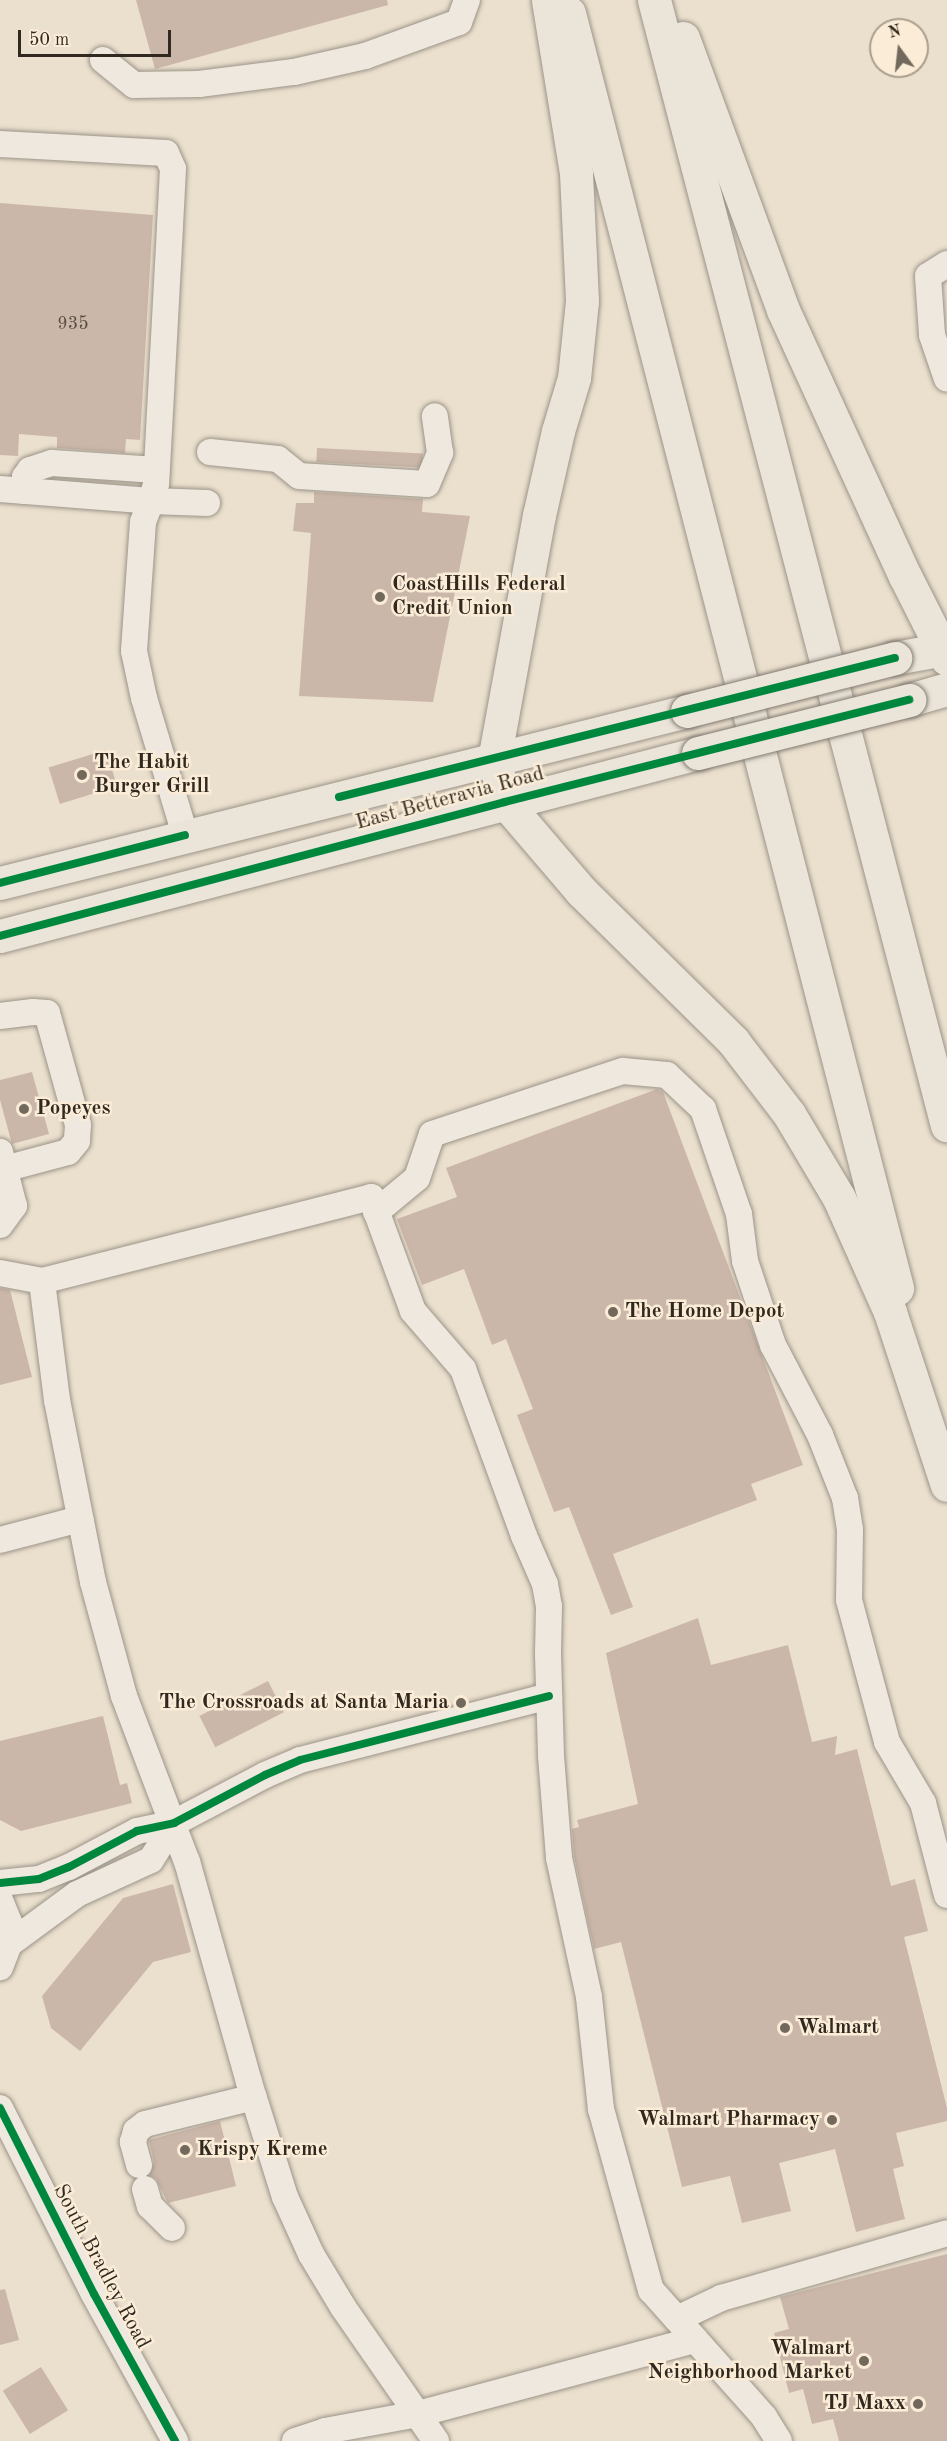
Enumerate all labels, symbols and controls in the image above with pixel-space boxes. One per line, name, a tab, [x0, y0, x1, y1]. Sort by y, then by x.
scale bar	[21, 18, 174, 56]
north arrow	[869, 18, 929, 78]
text: N	[887, 23, 903, 42]
text: 50 m	[29, 31, 69, 49]
house number: 935	[57, 313, 89, 335]
place label: CoastHills Federal Credit Union	[392, 572, 566, 622]
marker: CoastHills Federal Credit Union	[373, 590, 387, 604]
place label: The Habit Burger Grill	[94, 750, 209, 800]
street label: East Betteravia Road	[353, 762, 547, 836]
marker: The Habit Burger Grill	[75, 768, 89, 782]
place label: Popeyes	[36, 1096, 111, 1122]
marker: Popeyes	[17, 1102, 31, 1116]
place label: The Home Depot	[625, 1299, 784, 1325]
marker: The Home Depot	[606, 1305, 620, 1319]
place label: The Crossroads at Santa Maria	[159, 1690, 449, 1716]
marker: The Crossroads at Santa Maria	[454, 1696, 468, 1710]
place label: Walmart	[797, 2015, 879, 2041]
marker: Walmart	[778, 2021, 792, 2035]
place label: Walmart Pharmacy	[638, 2107, 820, 2133]
marker: Walmart Pharmacy	[825, 2113, 839, 2127]
place label: Krispy Kreme	[197, 2137, 328, 2163]
marker: Krispy Kreme	[178, 2143, 192, 2157]
street label: South Bradley Road	[47, 2180, 155, 2354]
place label: Walmart Neighborhood Market	[648, 2336, 852, 2386]
marker: Walmart Neighborhood Market	[857, 2354, 871, 2368]
place label: TJ Maxx	[824, 2391, 906, 2417]
marker: TJ Maxx	[911, 2397, 925, 2411]

